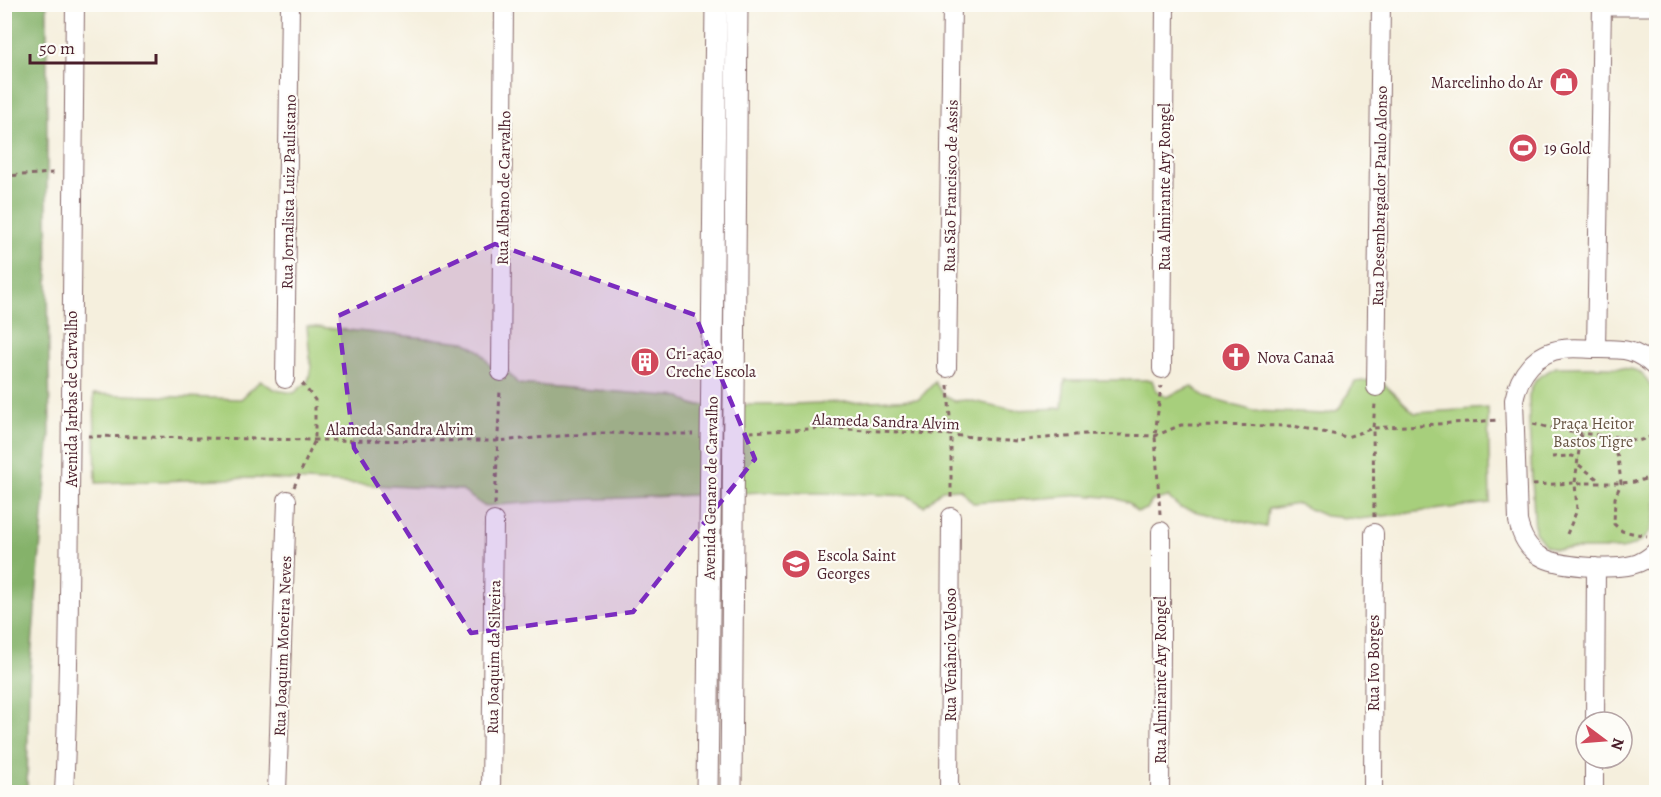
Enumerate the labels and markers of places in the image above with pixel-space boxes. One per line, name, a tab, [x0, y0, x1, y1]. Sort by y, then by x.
shop icon: Marcelinho do Ar	[1548, 66, 1580, 98]
place label: Marcelinho do Ar	[1431, 72, 1543, 94]
sports icon: 19 Gold	[1507, 132, 1539, 164]
place label: 19 Gold	[1544, 138, 1591, 160]
church icon: Nova Canaã	[1220, 341, 1252, 373]
place label: Cri-ação Creche Escola	[666, 343, 757, 383]
building icon: Cri-ação Creche Escola	[629, 346, 661, 378]
place label: Nova Canaã	[1257, 347, 1335, 369]
place label: Escola Saint Georges	[817, 545, 896, 585]
school or university icon: Escola Saint Georges	[780, 548, 812, 580]

